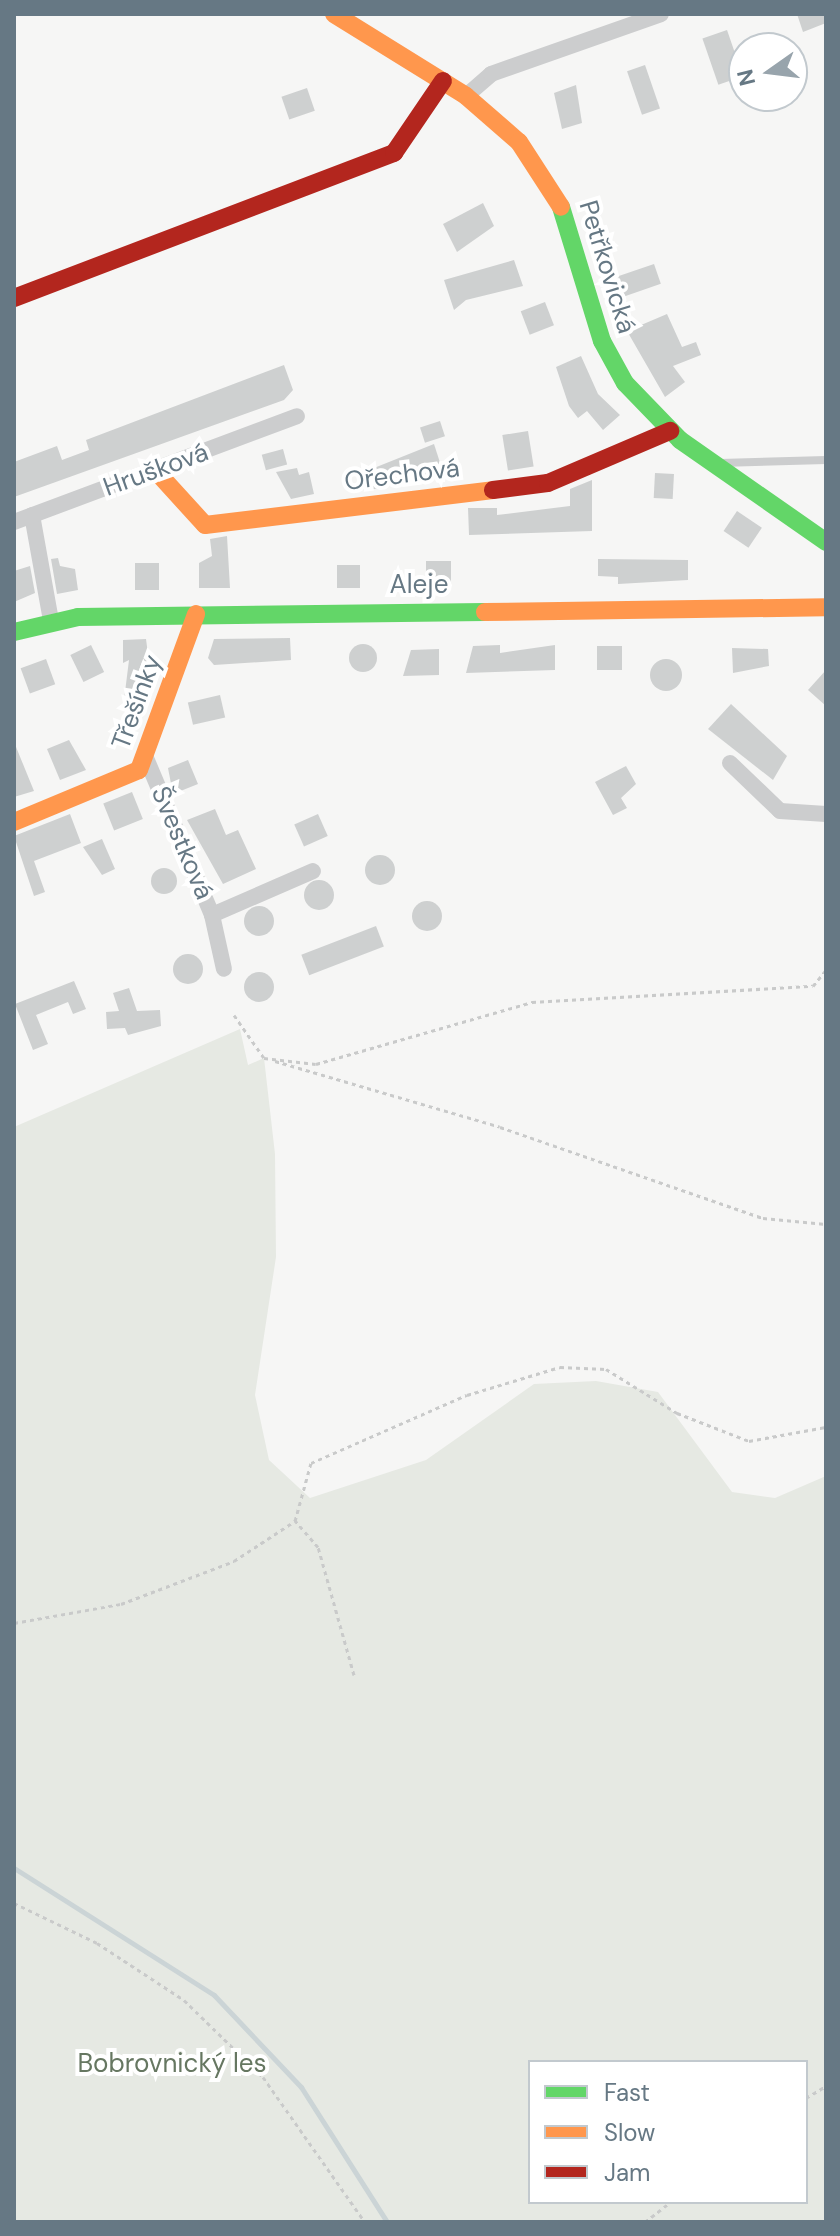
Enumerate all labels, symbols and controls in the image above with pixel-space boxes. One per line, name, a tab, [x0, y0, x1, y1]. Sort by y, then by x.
north arrow	[728, 32, 808, 112]
text: N	[730, 66, 762, 89]
street label: Petřkovická	[572, 197, 642, 337]
street label: Hrušková	[99, 437, 213, 503]
street label: Ořechová	[343, 452, 461, 498]
street label: Aleje	[390, 569, 448, 601]
street label: Třešínky	[106, 650, 168, 754]
street label: Švestková	[144, 782, 220, 904]
park label: Bobrovnický les	[77, 2048, 267, 2080]
legend	[528, 2060, 808, 2204]
text: Fast	[604, 2077, 650, 2108]
text: Slow	[604, 2117, 655, 2148]
text: Jam	[604, 2157, 650, 2188]

